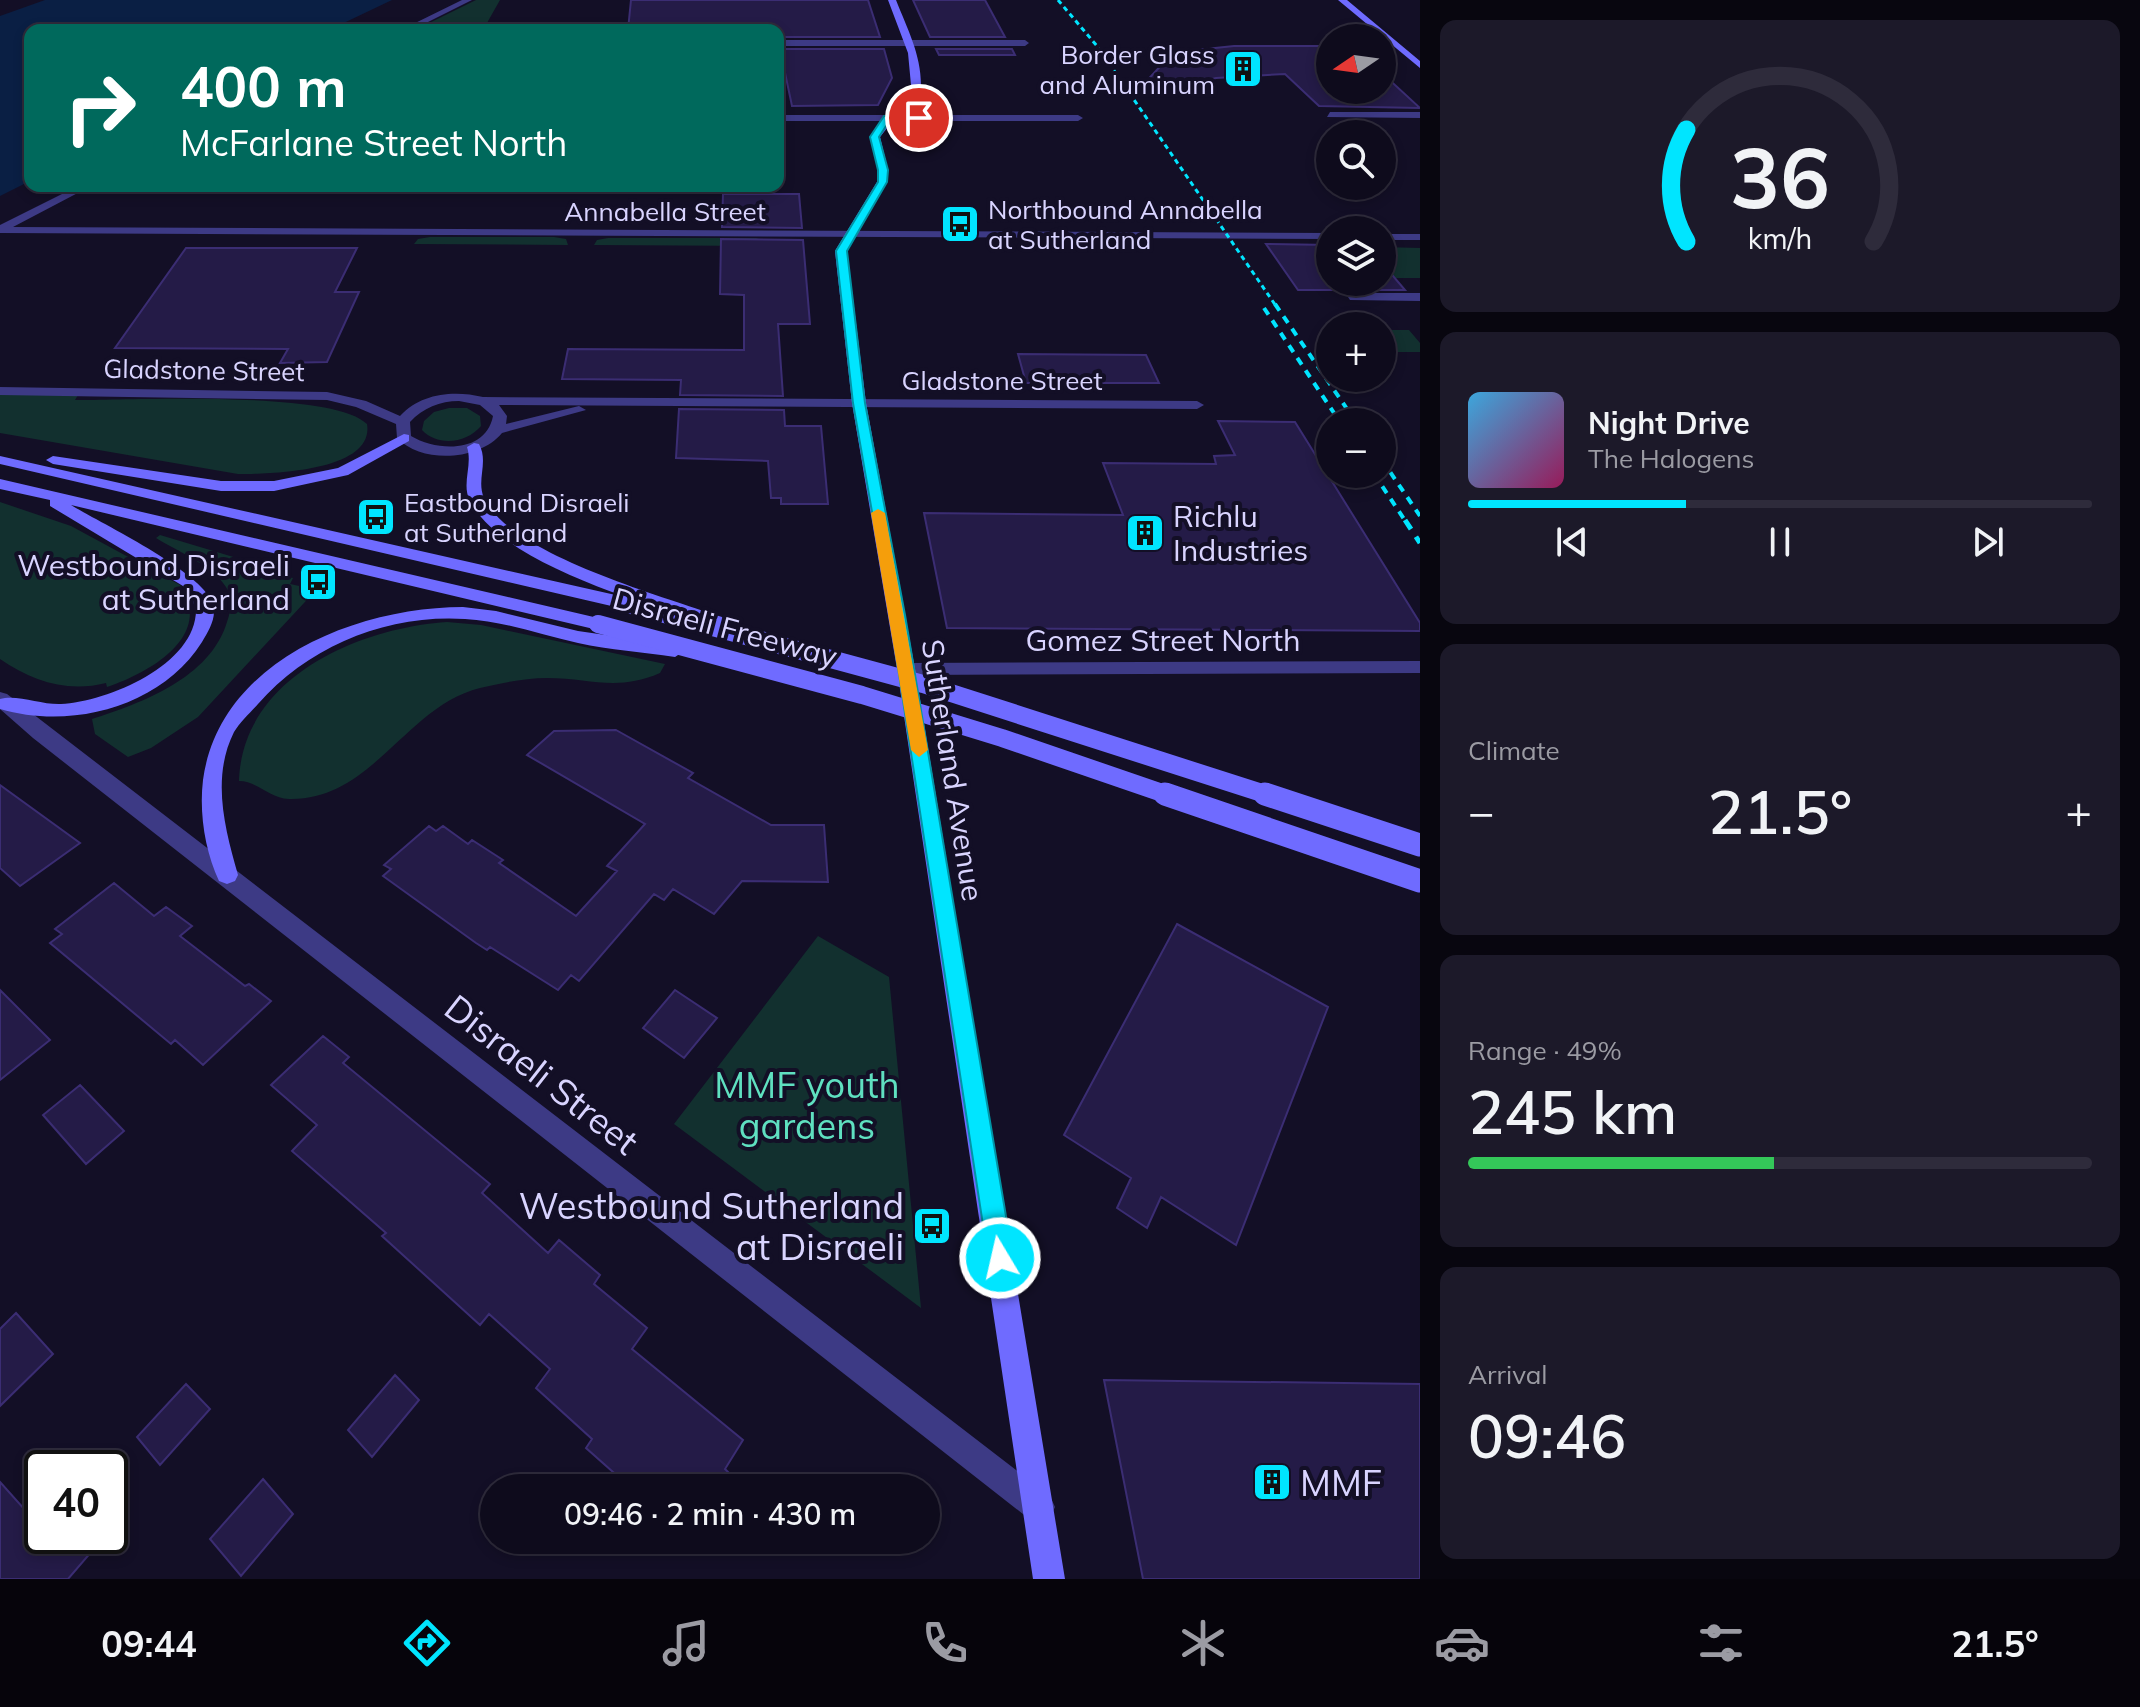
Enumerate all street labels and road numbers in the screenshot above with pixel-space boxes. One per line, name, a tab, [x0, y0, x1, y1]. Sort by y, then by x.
street label: Annabella Street	[564, 195, 766, 228]
street label: Gladstone Street	[103, 352, 305, 388]
street label: Gladstone Street	[901, 364, 1103, 397]
street label: Disraeli Freeway	[609, 579, 841, 675]
street label: Gomez Street North	[1025, 621, 1301, 659]
street label: Sutherland Avenue	[914, 636, 992, 904]
street label: Disraeli Street	[436, 984, 648, 1164]

